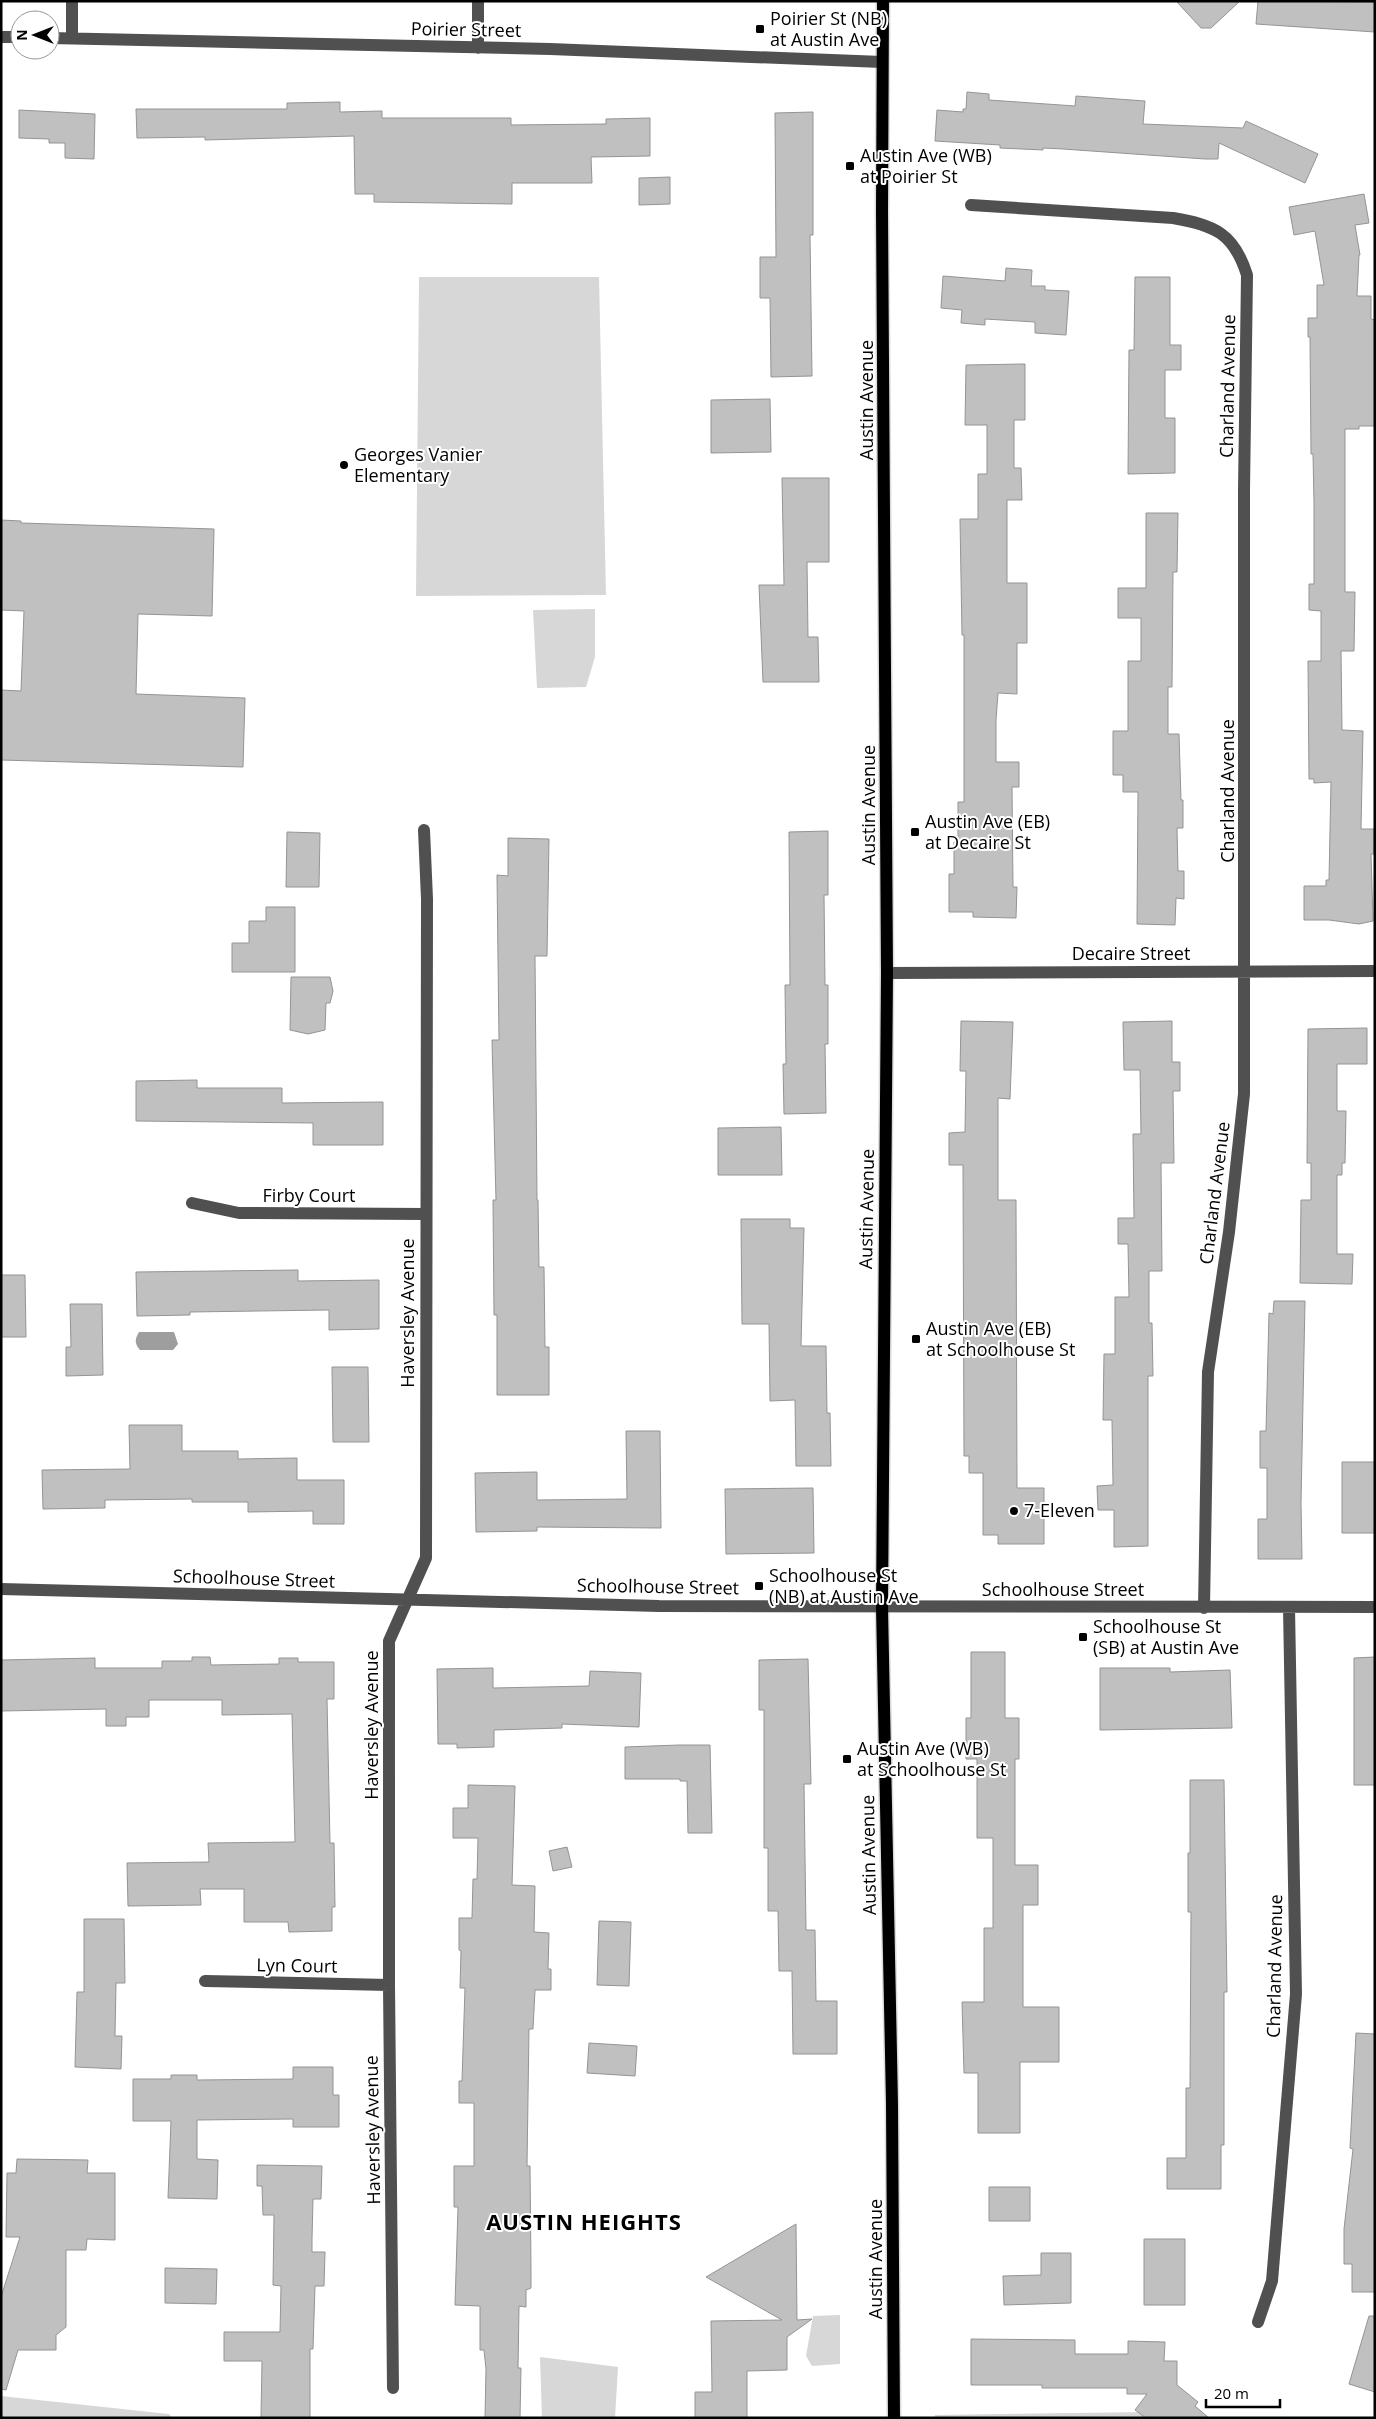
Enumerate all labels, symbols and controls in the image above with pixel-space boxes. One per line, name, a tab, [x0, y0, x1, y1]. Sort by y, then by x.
place label: Poirier St (NB) at Austin Ave	[770, 6, 887, 51]
north arrow	[10, 10, 60, 60]
street label: Poirier Street	[411, 16, 521, 42]
marker: Poirier St (NB) at Austin Ave	[754, 23, 766, 35]
text: N	[12, 29, 31, 41]
place label: Austin Ave (WB) at Poirier St	[860, 143, 992, 188]
marker: Austin Ave (WB) at Poirier St	[844, 160, 856, 172]
street label: Charland Avenue	[1214, 314, 1240, 458]
street label: Austin Avenue	[854, 340, 878, 460]
place label: Georges Vanier Elementary	[354, 442, 483, 487]
marker: Georges Vanier Elementary	[338, 459, 350, 471]
street label: Charland Avenue	[1215, 719, 1239, 863]
street label: Austin Avenue	[856, 745, 880, 865]
place label: Austin Ave (EB) at Decaire St	[925, 809, 1050, 854]
marker: Austin Ave (EB) at Decaire St	[909, 826, 921, 838]
street label: Decaire Street	[1072, 941, 1190, 965]
street label: Charland Avenue	[1193, 1120, 1235, 1266]
street label: Austin Avenue	[853, 1149, 879, 1269]
street label: Firby Court	[263, 1183, 355, 1207]
street label: Haversley Avenue	[395, 1238, 419, 1388]
place label: Austin Ave (EB) at Schoolhouse St	[926, 1316, 1075, 1361]
marker: Austin Ave (EB) at Schoolhouse St	[910, 1333, 922, 1345]
place label: 7-Eleven	[1024, 1498, 1095, 1522]
marker: 7-Eleven	[1008, 1505, 1020, 1517]
street label: Schoolhouse Street	[173, 1563, 336, 1593]
place label: Schoolhouse St (NB) at Austin Ave	[769, 1563, 919, 1608]
street label: Schoolhouse Street	[577, 1573, 739, 1599]
street label: Schoolhouse Street	[982, 1577, 1144, 1601]
marker: Schoolhouse St (NB) at Austin Ave	[753, 1580, 765, 1592]
place label: Schoolhouse St (SB) at Austin Ave	[1093, 1614, 1239, 1659]
marker: Schoolhouse St (SB) at Austin Ave	[1077, 1631, 1089, 1643]
street label: Haversley Avenue	[359, 1650, 383, 1800]
place label: Austin Ave (WB) at Schoolhouse St	[857, 1736, 1006, 1781]
marker: Austin Ave (WB) at Schoolhouse St	[841, 1753, 853, 1765]
street label: Austin Avenue	[855, 1795, 881, 1915]
street label: Charland Avenue	[1261, 1894, 1287, 2038]
street label: Lyn Court	[256, 1952, 338, 1978]
street label: Haversley Avenue	[359, 2055, 385, 2205]
street label: Austin Avenue	[863, 2199, 887, 2319]
district label: AUSTIN HEIGHTS	[486, 2206, 682, 2236]
scale bar	[1206, 2376, 1280, 2408]
text: 20 m	[1214, 2383, 1249, 2403]

